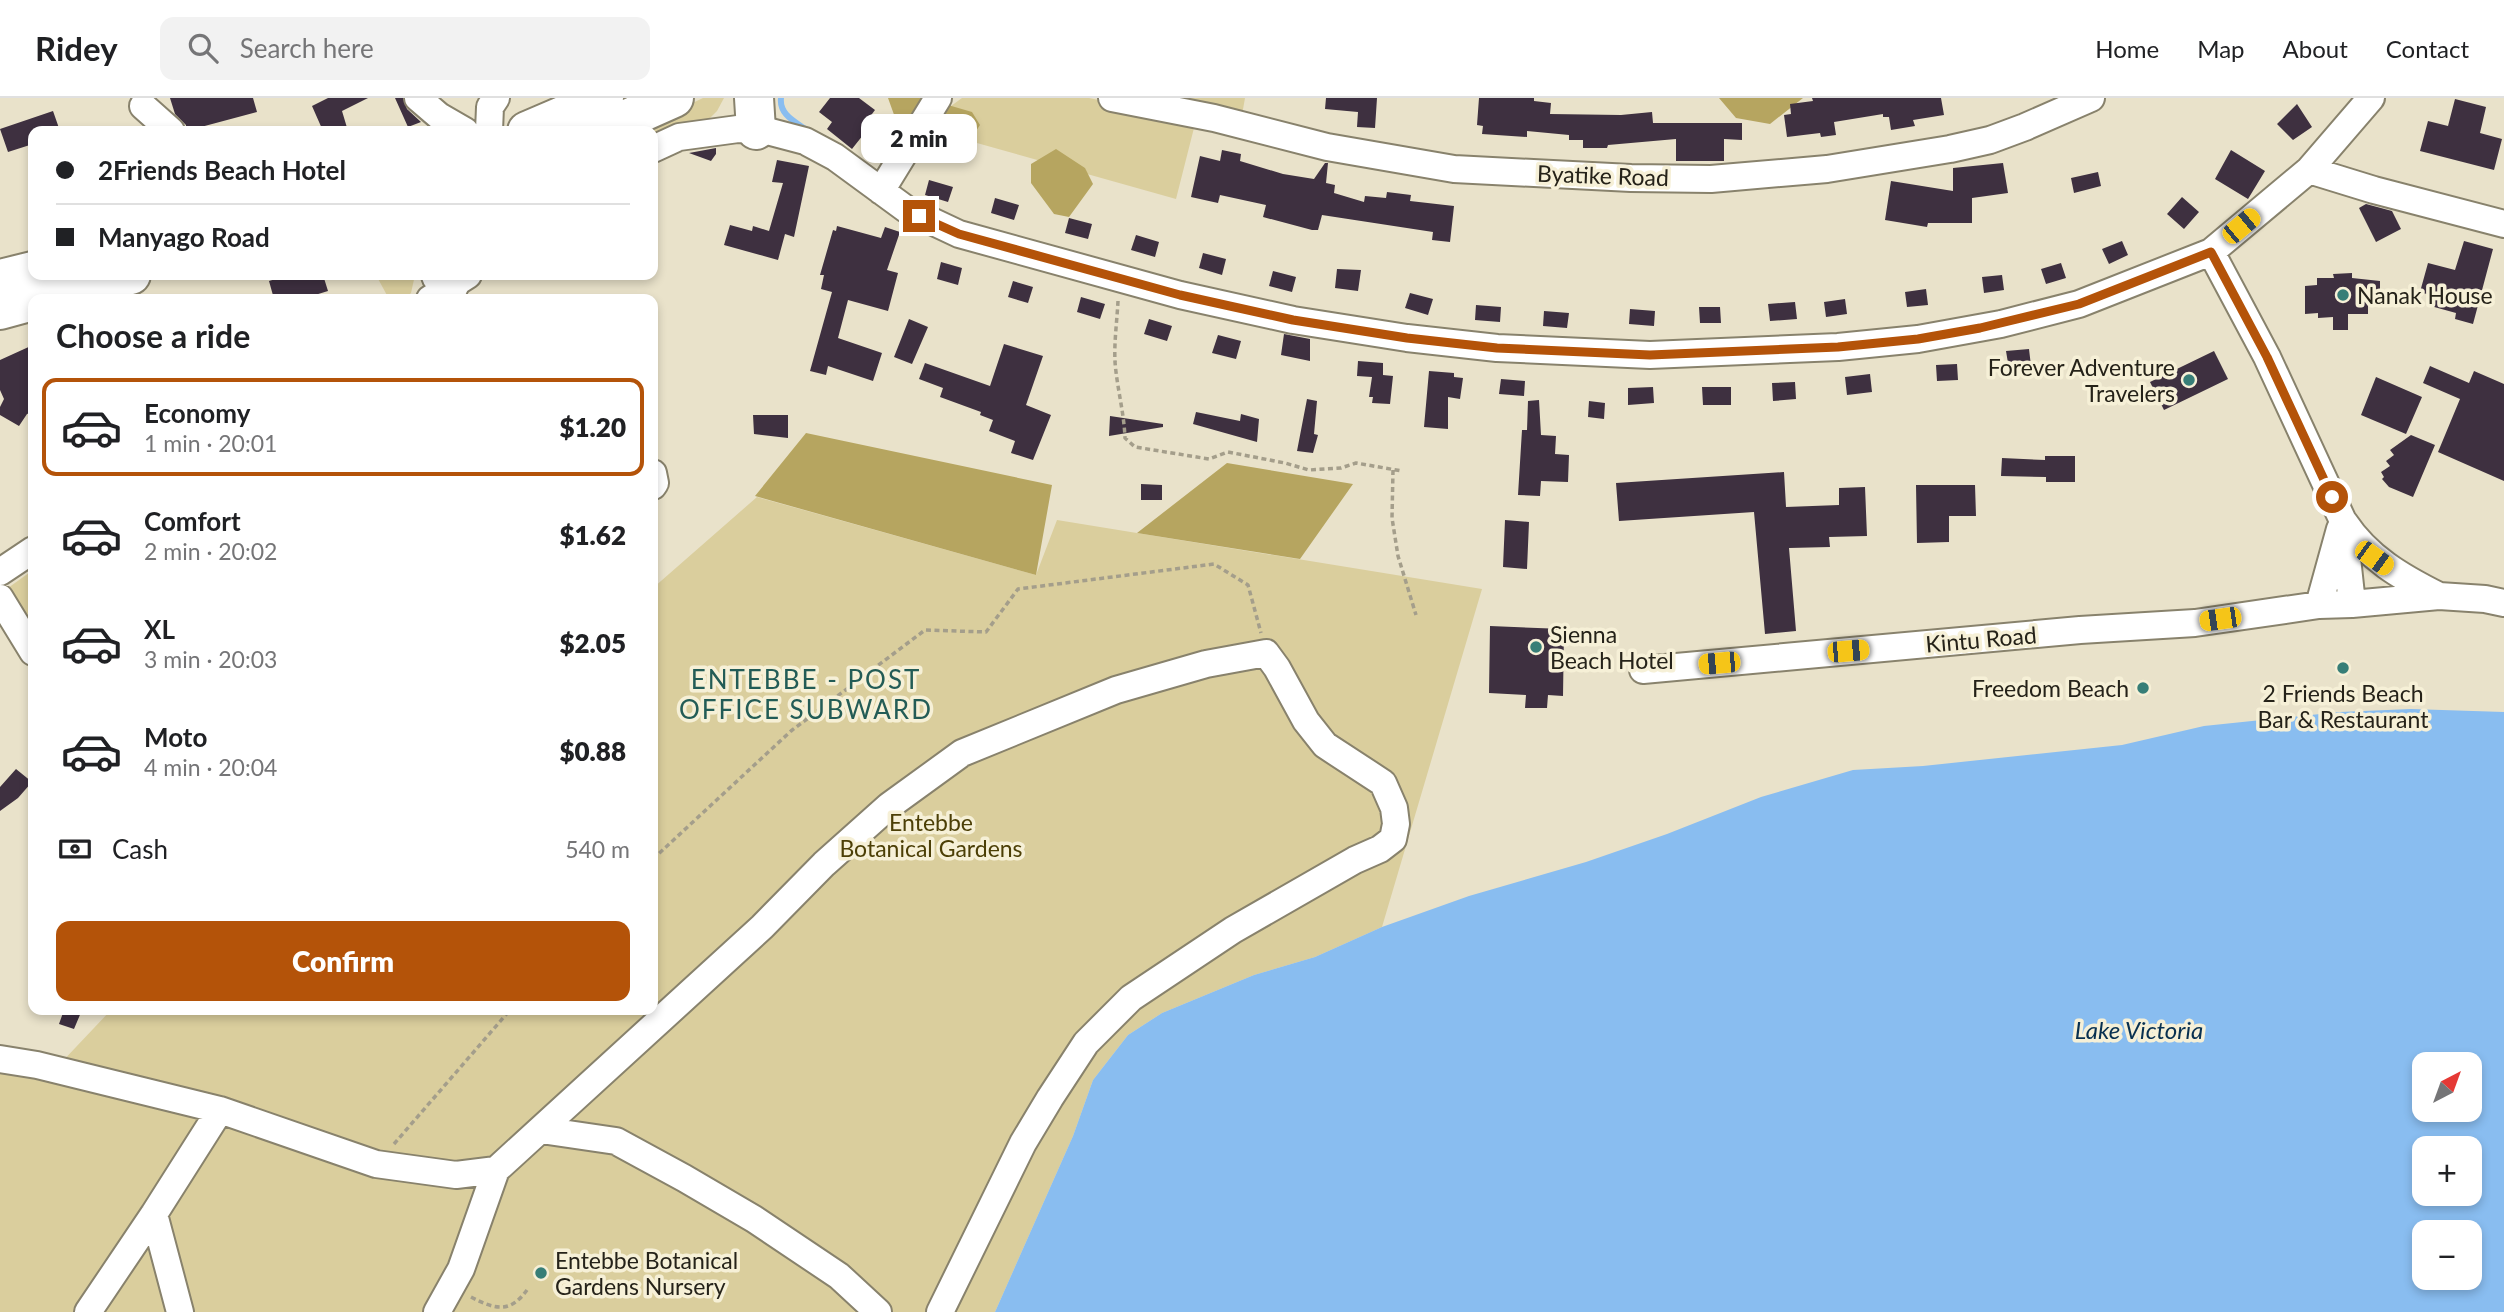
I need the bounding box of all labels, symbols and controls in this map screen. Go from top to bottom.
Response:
search box [160,17,650,80]
text: Ridey [35,28,118,68]
icon: search [184,29,222,67]
text: Search here [240,32,374,64]
text: Home [2095,34,2159,63]
text: Map [2197,34,2245,63]
text: About [2283,34,2348,63]
text: Contact [2386,34,2469,63]
callout: 2 min [861,115,977,164]
text: 2 min [890,124,948,152]
text: 2Friends Beach Hotel [98,154,346,186]
street label: Byatike Road [1537,159,1669,191]
route end [903,200,935,232]
car [2219,204,2264,248]
text: Manyago Road [98,221,270,253]
place label: Nanak House [2357,281,2493,309]
marker: Nanak House [2335,287,2351,303]
text: Choose a ride [56,316,250,355]
place label: Forever Adventure Travelers [1988,353,2175,407]
marker: Forever Adventure Travelers [2181,372,2197,388]
icon: car [60,396,123,459]
text: Economy [144,397,250,429]
text: $1.20 [559,411,626,443]
text: 1 min · 20:01 [144,429,277,457]
route start [2316,481,2348,513]
icon: car [60,504,123,567]
text: Comfort [144,505,241,537]
text: $1.62 [559,519,626,551]
text: 2 min · 20:02 [144,537,277,565]
car [2351,537,2398,579]
car [2198,606,2243,632]
icon: car [60,612,123,675]
text: XL [144,613,175,645]
place label: Sienna Beach Hotel [1550,620,1674,674]
street label: Kintu Road [1924,620,2038,658]
text: $2.05 [559,627,626,659]
marker: Sienna Beach Hotel [1528,639,1544,655]
car [1827,639,1870,663]
text: 3 min · 20:03 [144,645,277,673]
car [1698,651,1741,675]
marker: 2 Friends Beach Bar & Restaurant [2335,660,2351,676]
district label: ENTEBBE - POST OFFICE SUBWARD [679,663,933,725]
place label: Freedom Beach [1972,674,2129,702]
place label: 2 Friends Beach Bar & Restaurant [2258,679,2429,733]
marker: Freedom Beach [2135,680,2151,696]
icon: car [60,720,123,783]
text: Moto [144,721,207,753]
text: $0.88 [559,735,626,767]
text: 4 min · 20:04 [144,753,277,781]
park label: Entebbe Botanical Gardens [839,808,1023,862]
icon: cash [56,830,94,868]
text: Cash [112,833,168,865]
text: 540 m [565,835,630,863]
button: Confirm [56,921,630,1001]
water label: Lake Victoria [2075,1015,2203,1044]
north arrow [2412,1052,2482,1122]
map controls [2412,1052,2482,1290]
button: + [2412,1136,2482,1206]
button: − [2412,1220,2482,1290]
place label: Entebbe Botanical Gardens Nursery [555,1246,738,1300]
marker: Entebbe Botanical Gardens Nursery [533,1265,549,1281]

